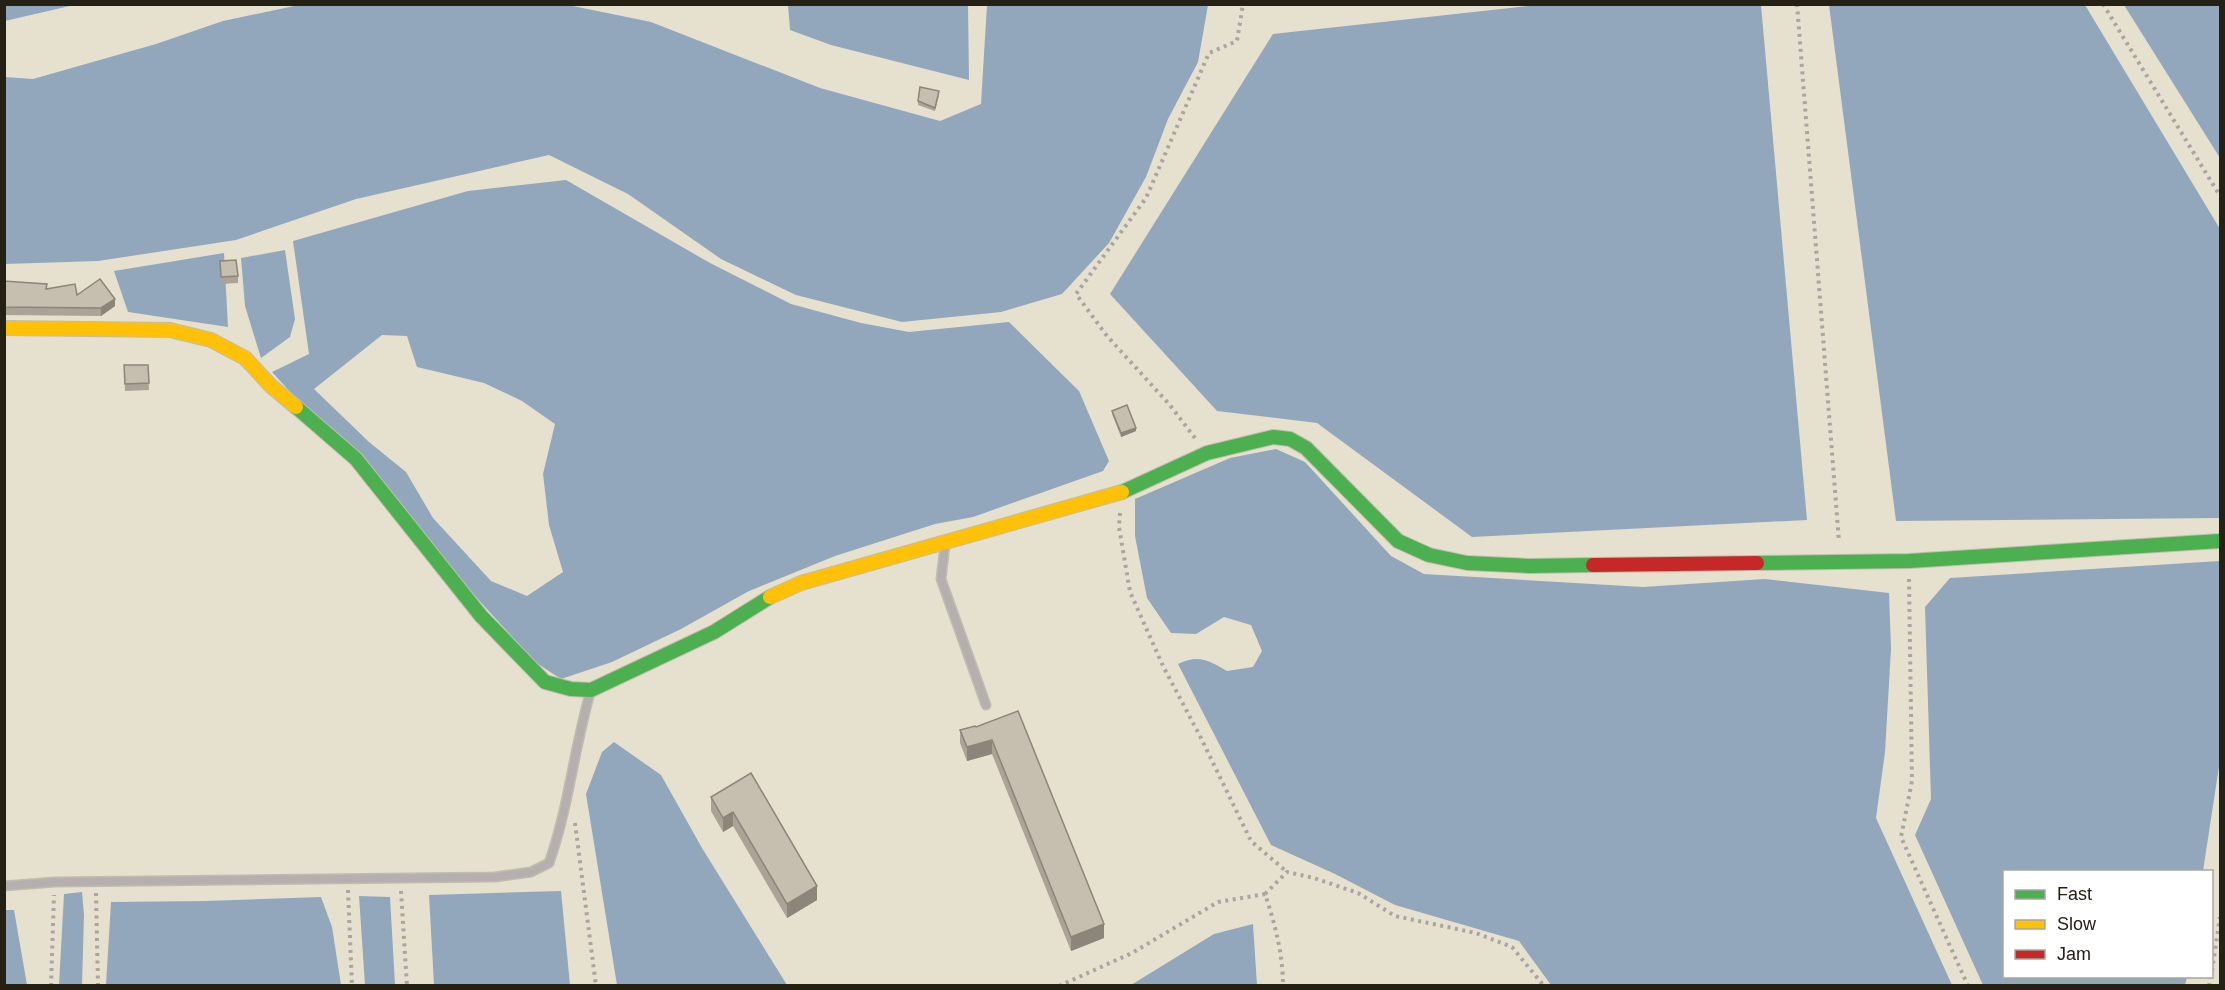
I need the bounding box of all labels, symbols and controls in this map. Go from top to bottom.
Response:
legend [2003,870,2213,978]
text: Fast [2057,884,2092,904]
text: Slow [2057,914,2097,934]
text: Jam [2057,944,2091,964]

